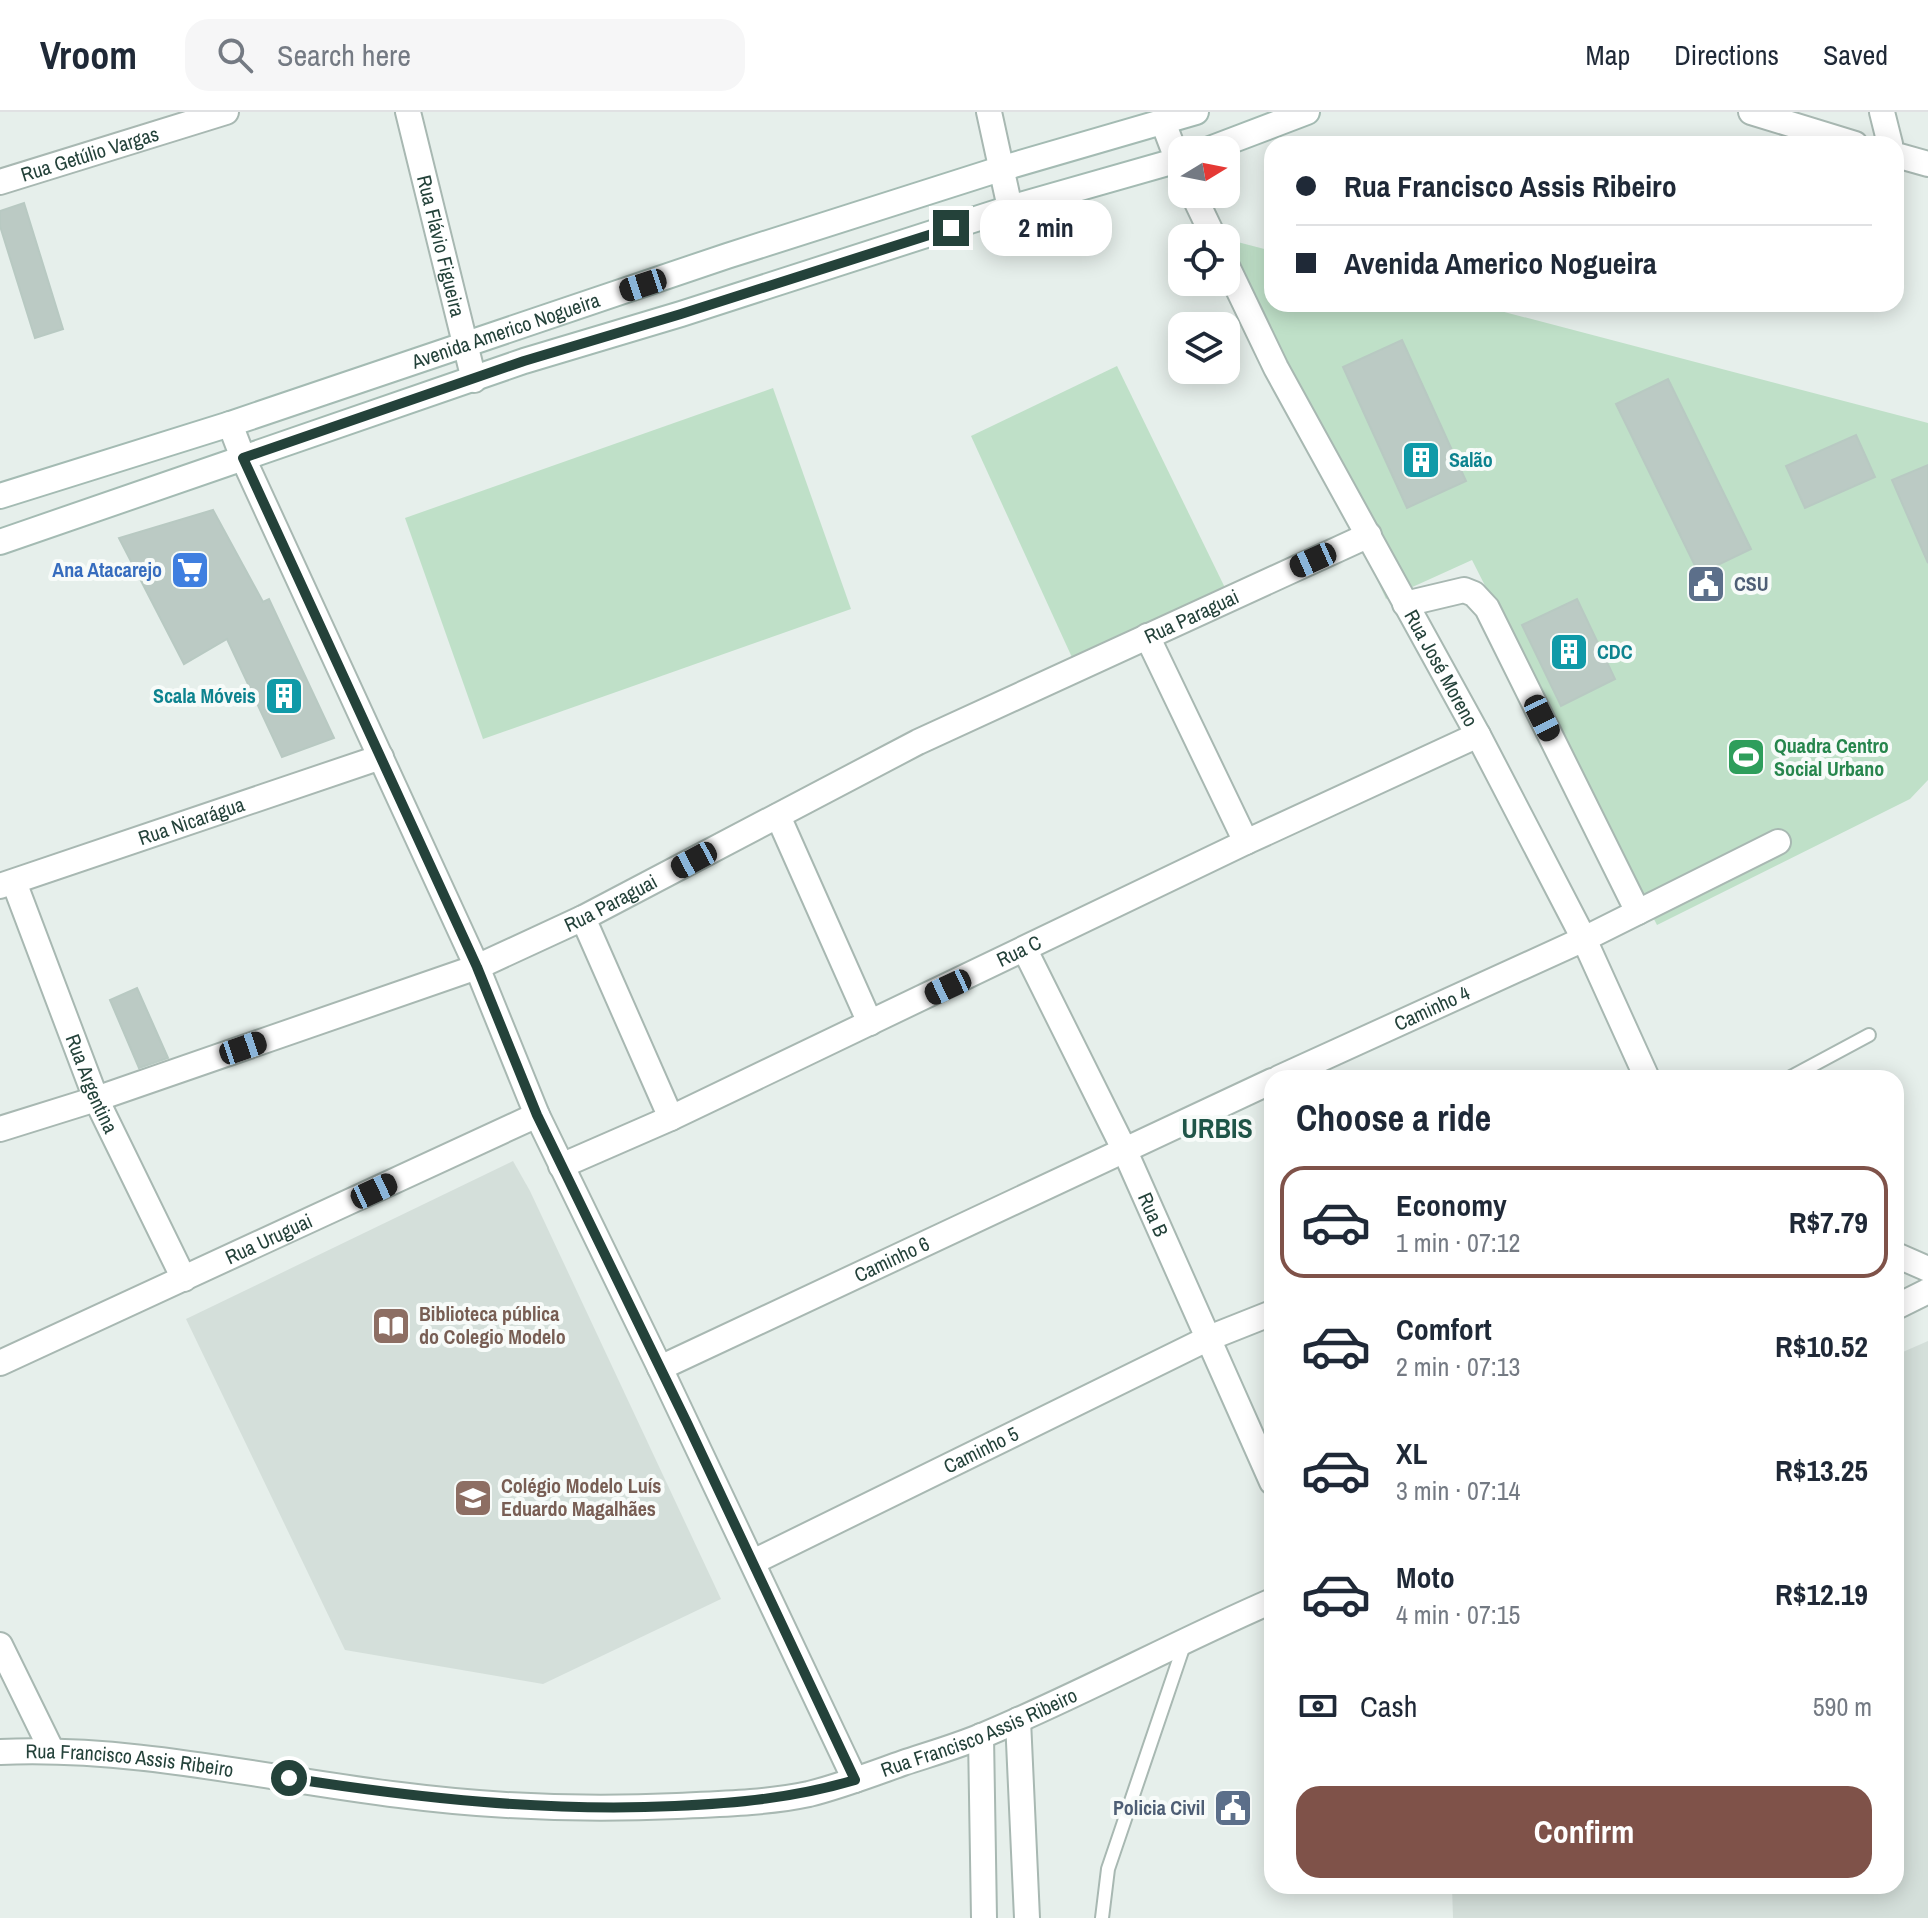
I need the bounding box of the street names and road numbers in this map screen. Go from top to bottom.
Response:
street label: Rua Getúlio Vargas [17,120,162,188]
street label: Rua Flávio Figueira [411,172,472,320]
street label: Avenida Americo Nogueira [407,286,603,375]
street label: Rua Paraguai [1140,583,1243,649]
street label: Rua José Moreno [1399,605,1485,731]
street label: Rua Nicarágua [135,790,248,851]
street label: Rua Paraguai [560,867,662,938]
street label: Rua C [992,928,1046,973]
street label: Caminho 4 [1390,979,1474,1037]
street label: Rua Argentina [60,1030,125,1137]
street label: Rua B [1132,1188,1175,1241]
street label: Rua Uruguai [221,1207,316,1270]
street label: Caminho 6 [849,1230,934,1288]
street label: Caminho 5 [939,1420,1023,1479]
street label: Rua Francisco Assis Ribeiro [877,1681,1081,1783]
street label: Rua Francisco Assis Ribeiro [26,1737,235,1783]

